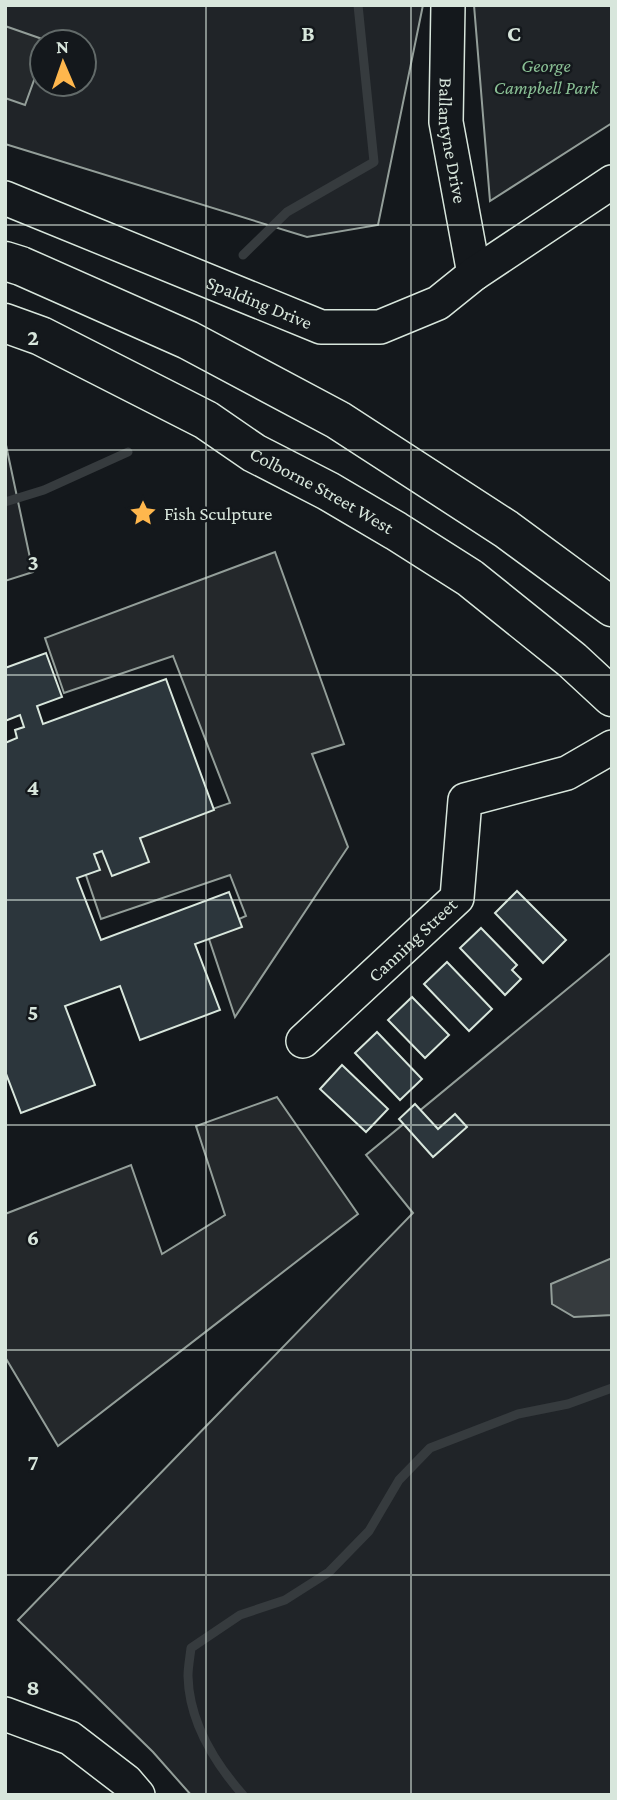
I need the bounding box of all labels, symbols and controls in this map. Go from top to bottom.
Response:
text: B [301,20,315,46]
text: C [507,20,521,46]
north arrow [28,28,98,98]
text: N [56,36,69,57]
park label: George Campbell Park [494,55,599,98]
street label: Ballantyne Drive [435,77,471,205]
street label: Spalding Drive [204,272,315,333]
text: 2 [27,324,39,350]
street label: Colborne Street West [246,443,398,539]
place icon: Fish Sculpture [128,498,158,528]
place label: Fish Sculpture [164,503,272,524]
text: 3 [27,549,39,575]
text: 4 [27,774,39,800]
street label: Canning Street [364,893,462,986]
text: 5 [27,999,39,1025]
text: 6 [27,1224,39,1250]
text: 7 [27,1449,39,1475]
text: 8 [26,1674,40,1700]

